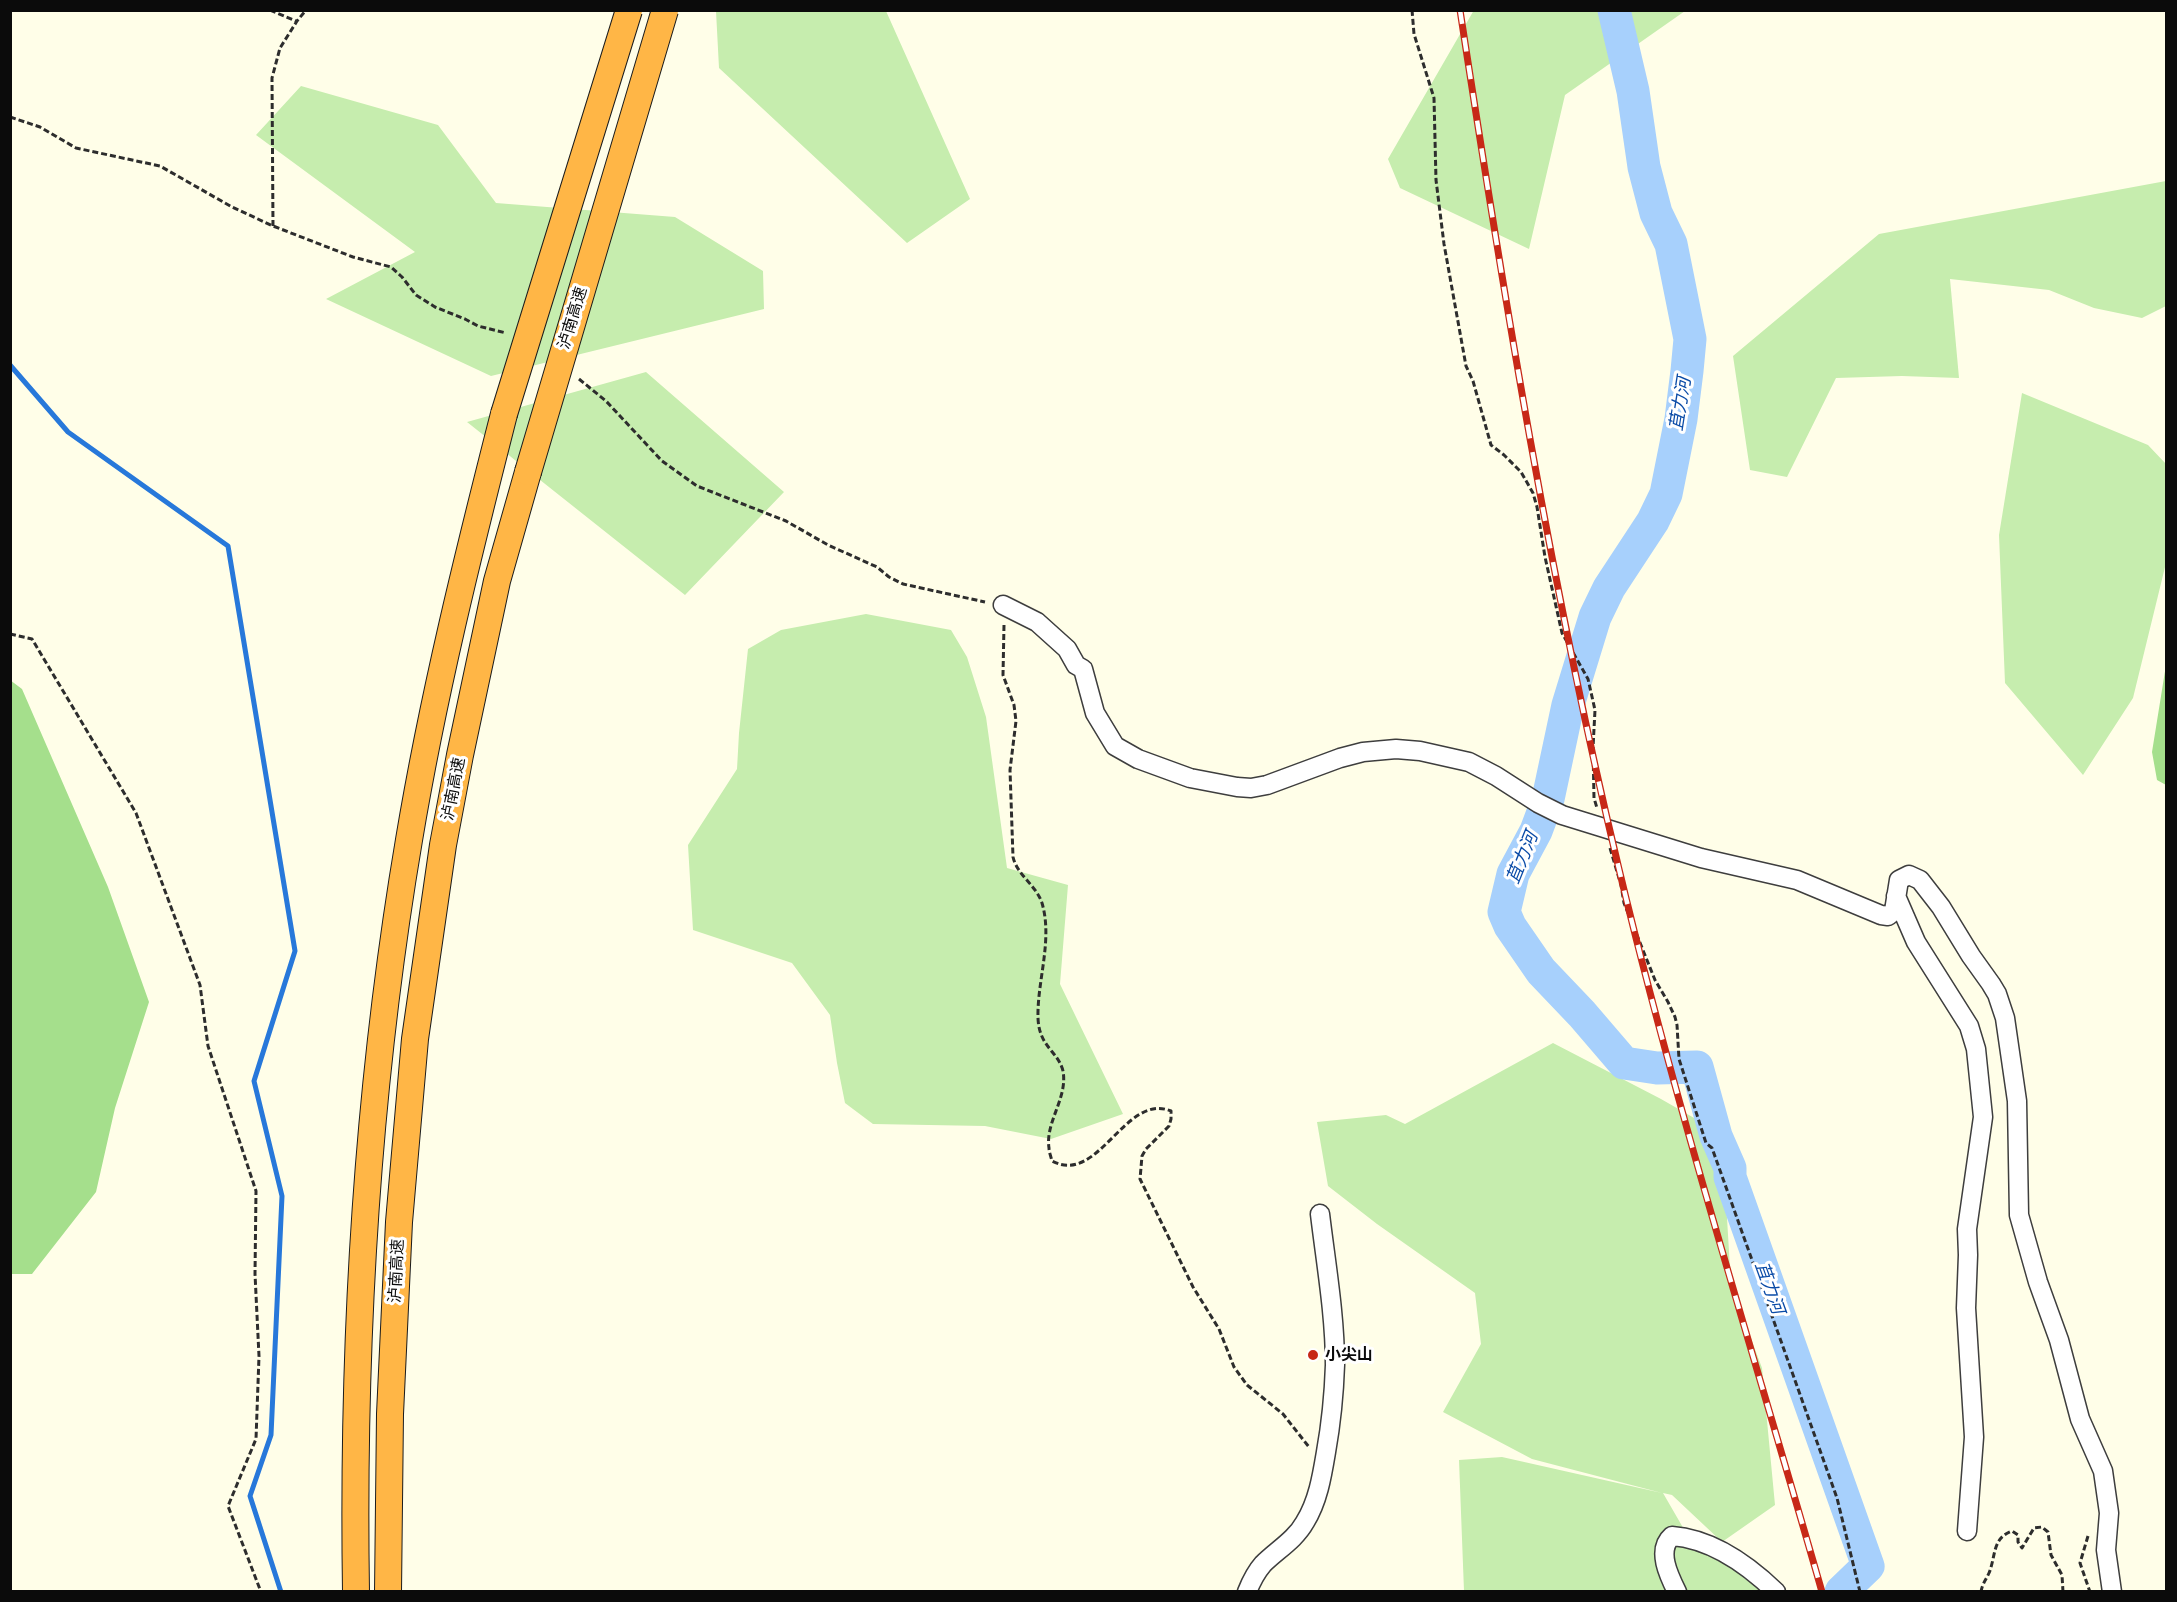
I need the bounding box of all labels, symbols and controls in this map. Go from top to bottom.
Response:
street label: 泸南高速 [554,285,592,351]
water label: 苴力河 [1666,376,1696,432]
street label: 泸南高速 [438,756,470,822]
water label: 苴力河 [1503,829,1543,887]
street label: 泸南高速 [386,1239,408,1303]
water label: 苴力河 [1750,1259,1788,1317]
place label: 小尖山 [1325,1345,1373,1365]
marker: 小尖山 [1306,1348,1320,1362]

